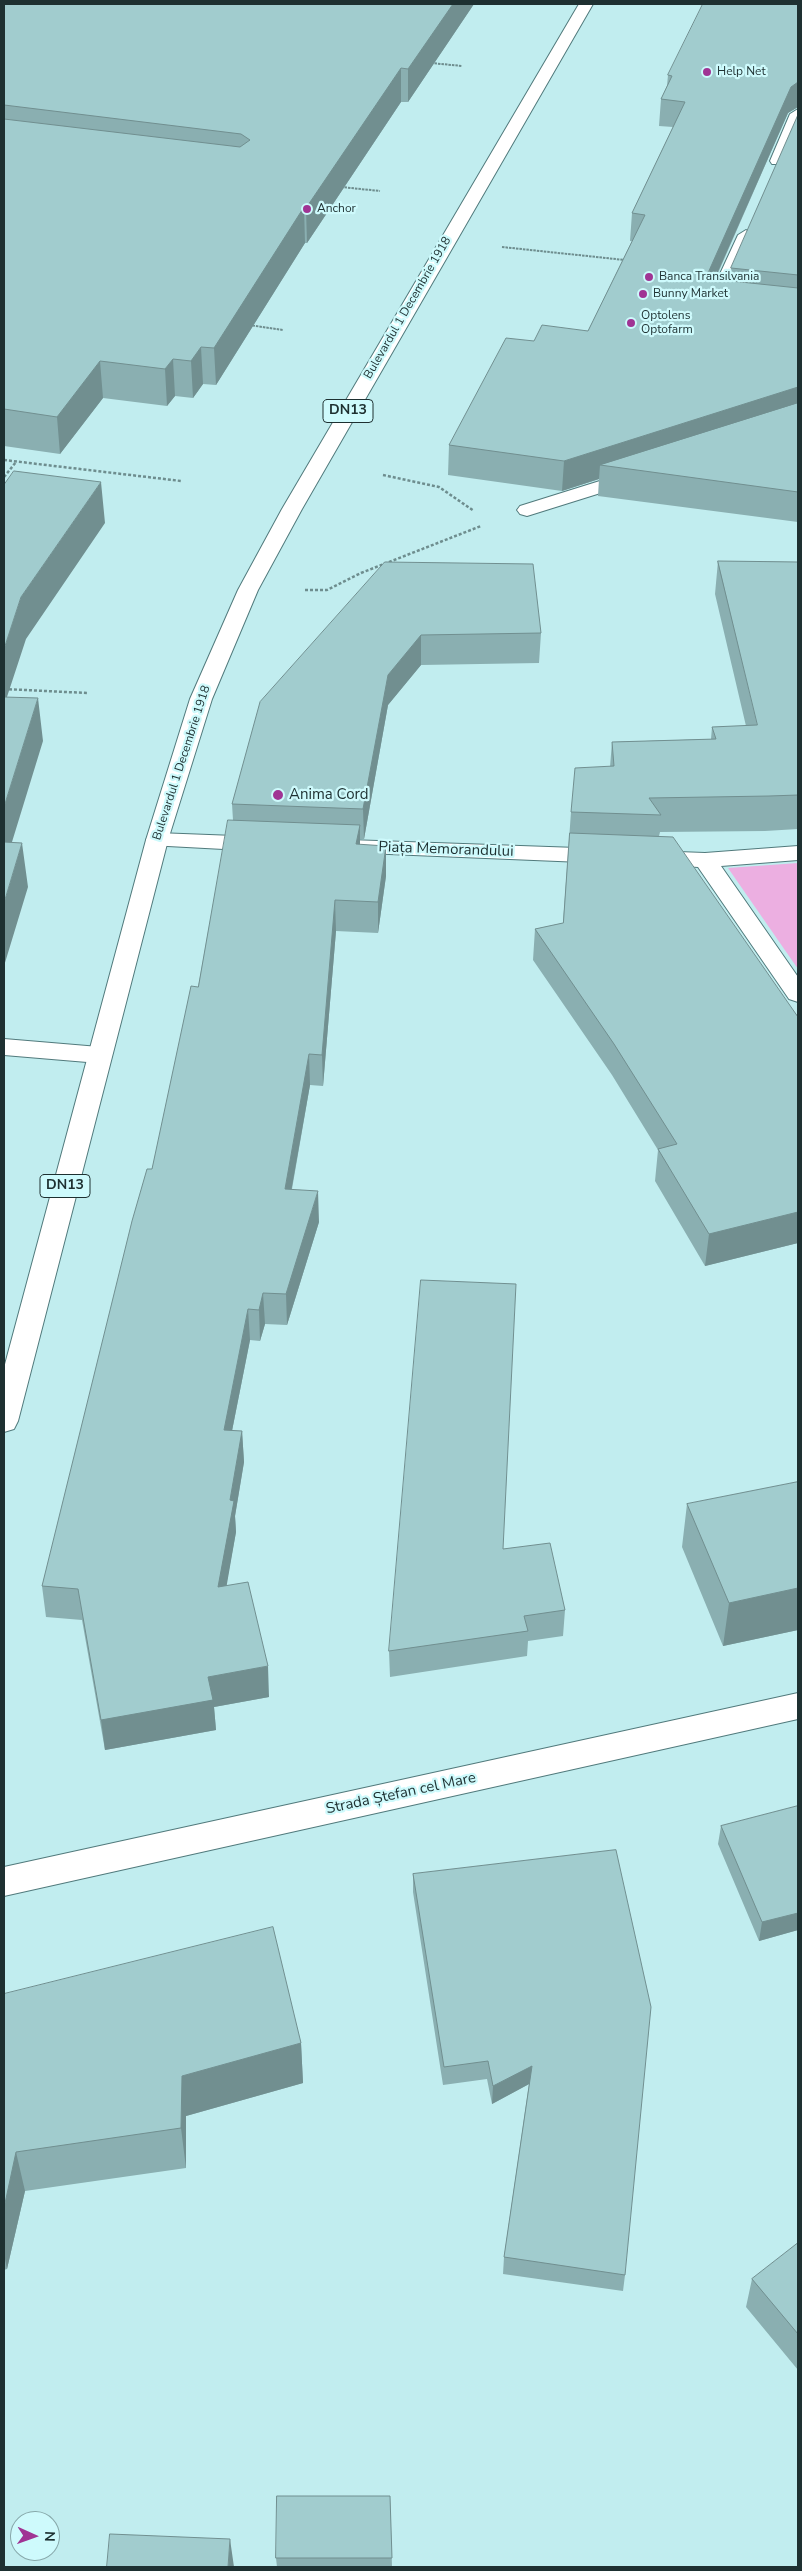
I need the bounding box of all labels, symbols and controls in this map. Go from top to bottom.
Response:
place label: Help Net [717,65,766,79]
marker: Help Net [701,66,713,78]
place label: Anchor [317,202,356,216]
marker: Anchor [301,203,313,215]
street label: Bulevardul 1 Decembrie 1918 [361,234,455,382]
place label: Banca Transilvania [659,270,759,284]
marker: Banca Transilvania [643,271,655,283]
place label: Bunny Market [653,287,728,301]
marker: Bunny Market [637,288,649,300]
place label: Optolens Optofarm [641,309,693,337]
marker: Optolens Optofarm [625,317,637,329]
road number: DN13 [323,400,373,422]
street label: Bulevardul 1 Decembrie 1918 [150,684,214,842]
place label: Anima Cord [289,786,369,804]
marker: Anima Cord [271,788,285,802]
street label: Piața Memorandului [378,839,514,861]
road number: DN13 [40,1174,90,1198]
street label: Strada Ștefan cel Mare [324,1769,478,1819]
north arrow [10,2511,60,2561]
text: N [40,2531,59,2542]

